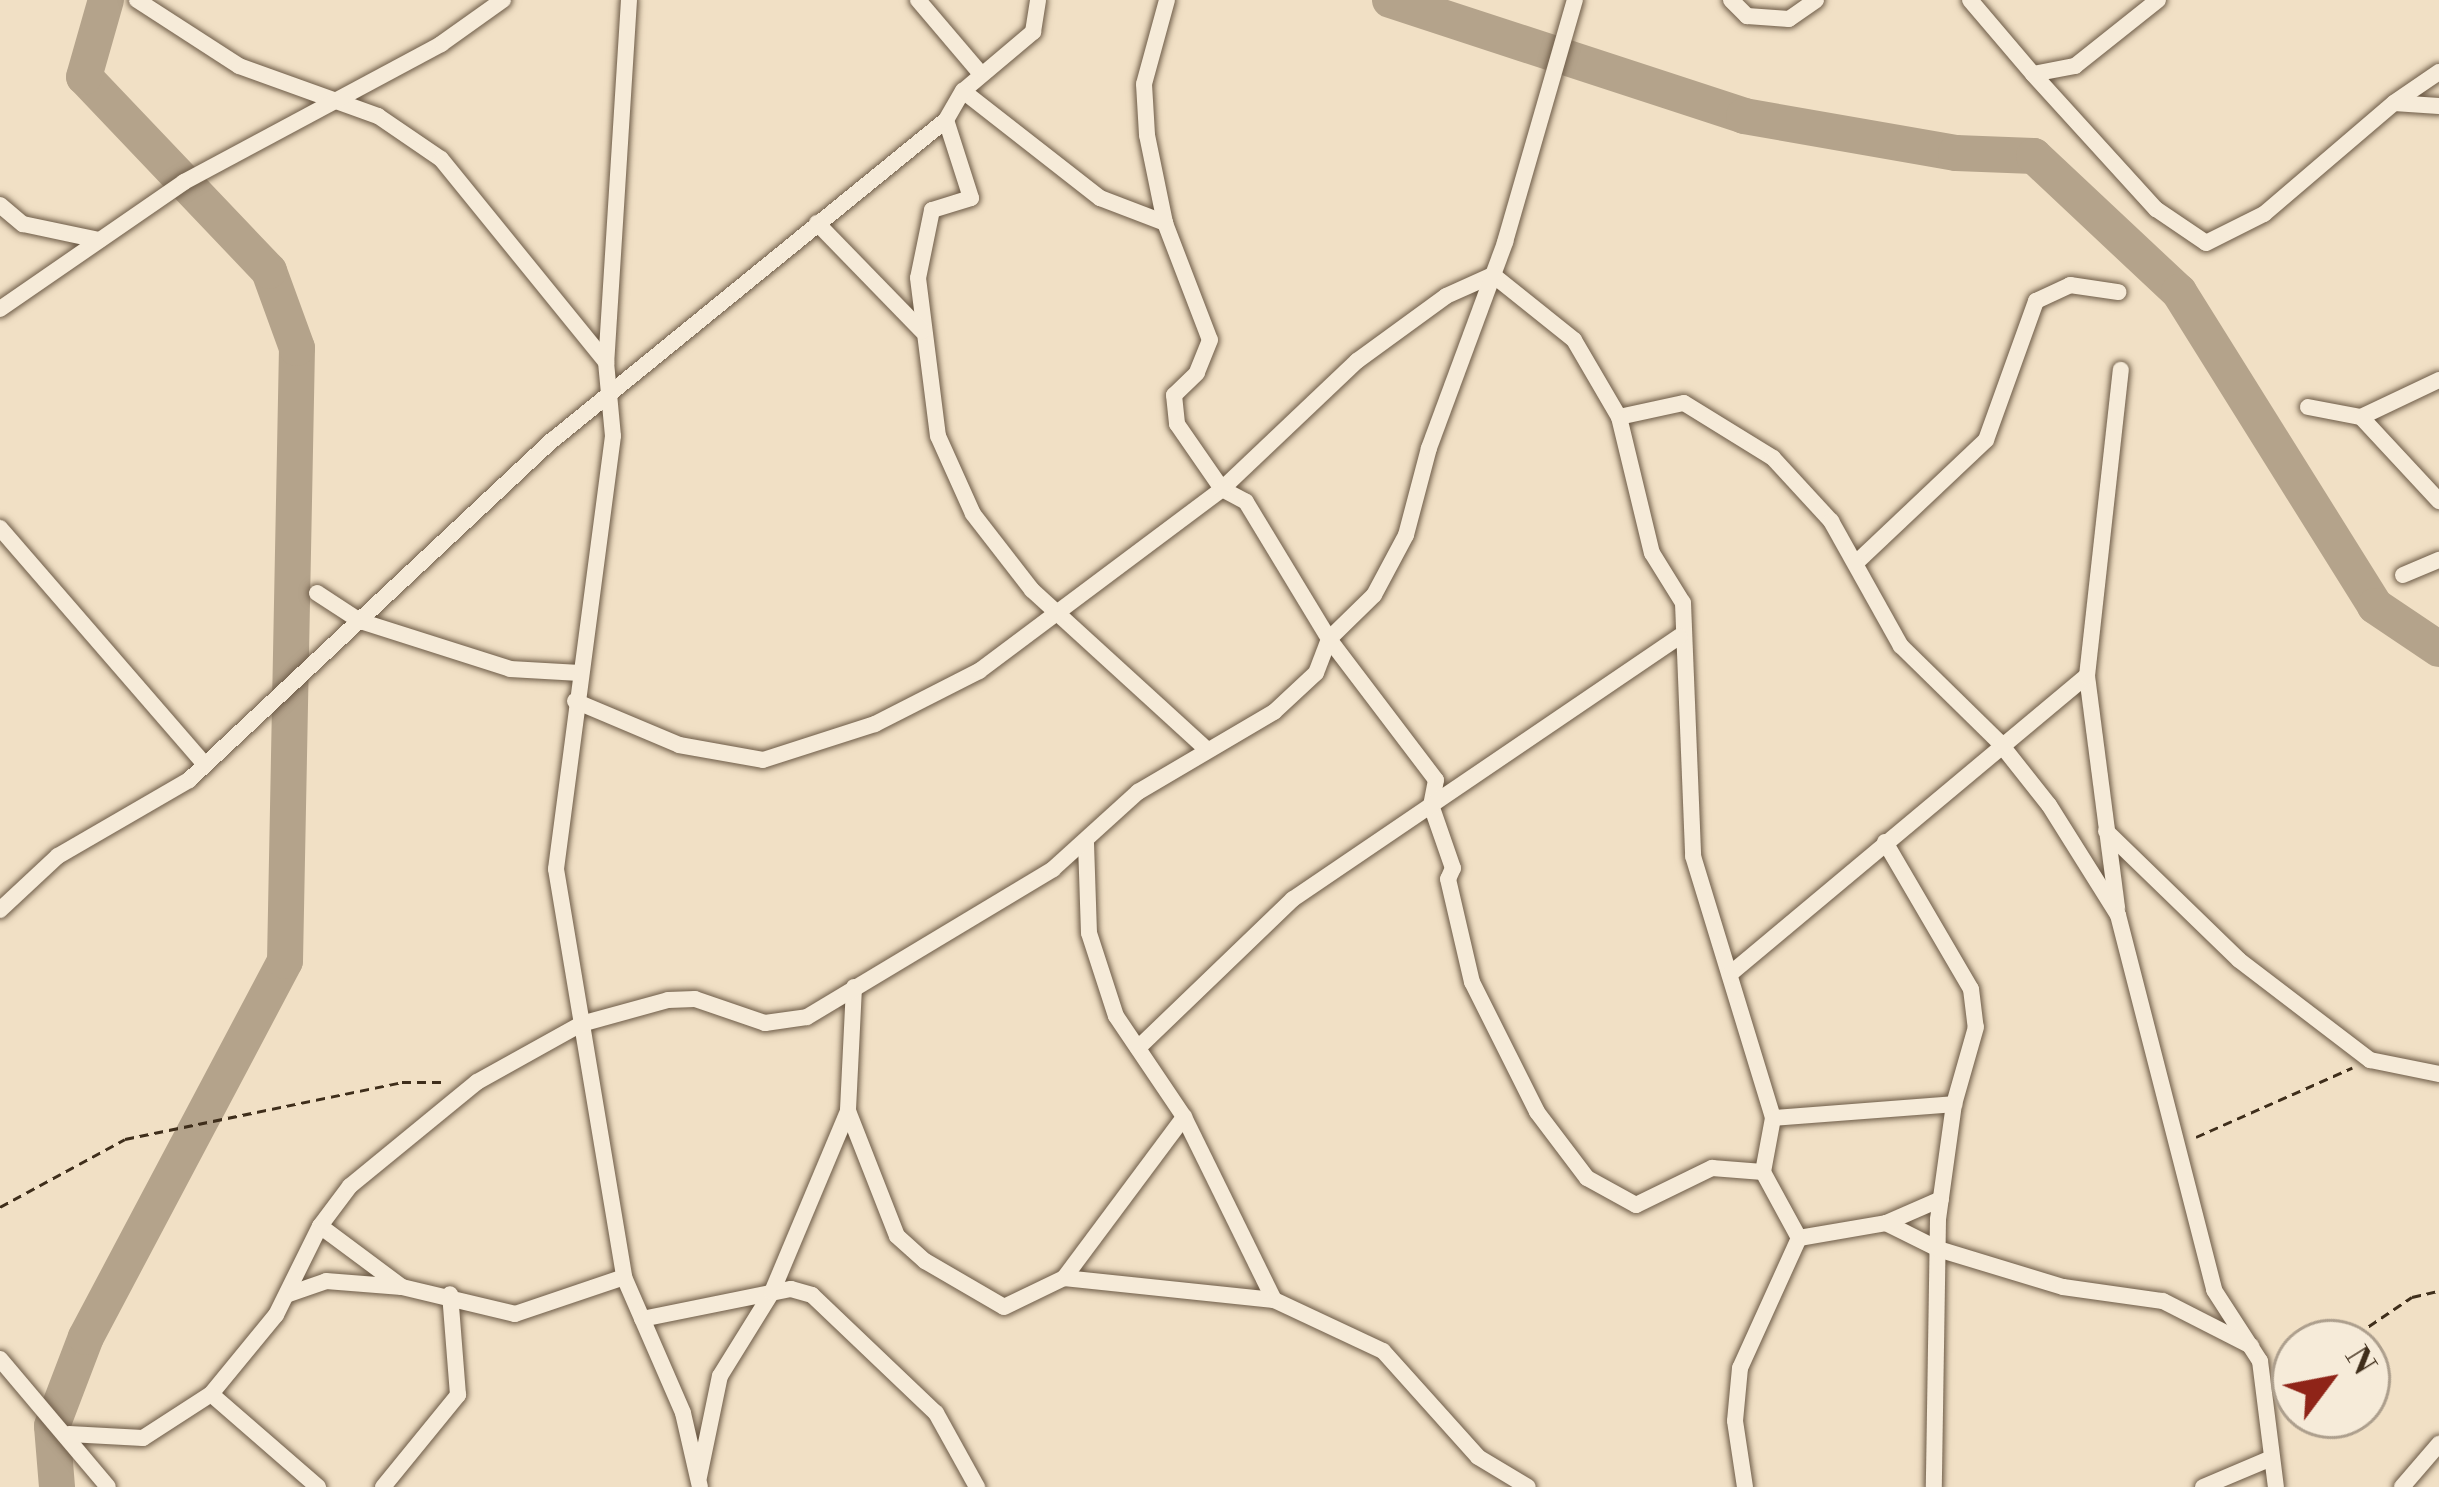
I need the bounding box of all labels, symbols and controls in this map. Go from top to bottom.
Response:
north arrow [2271,1319,2391,1439]
text: N [2335,1339,2384,1383]

